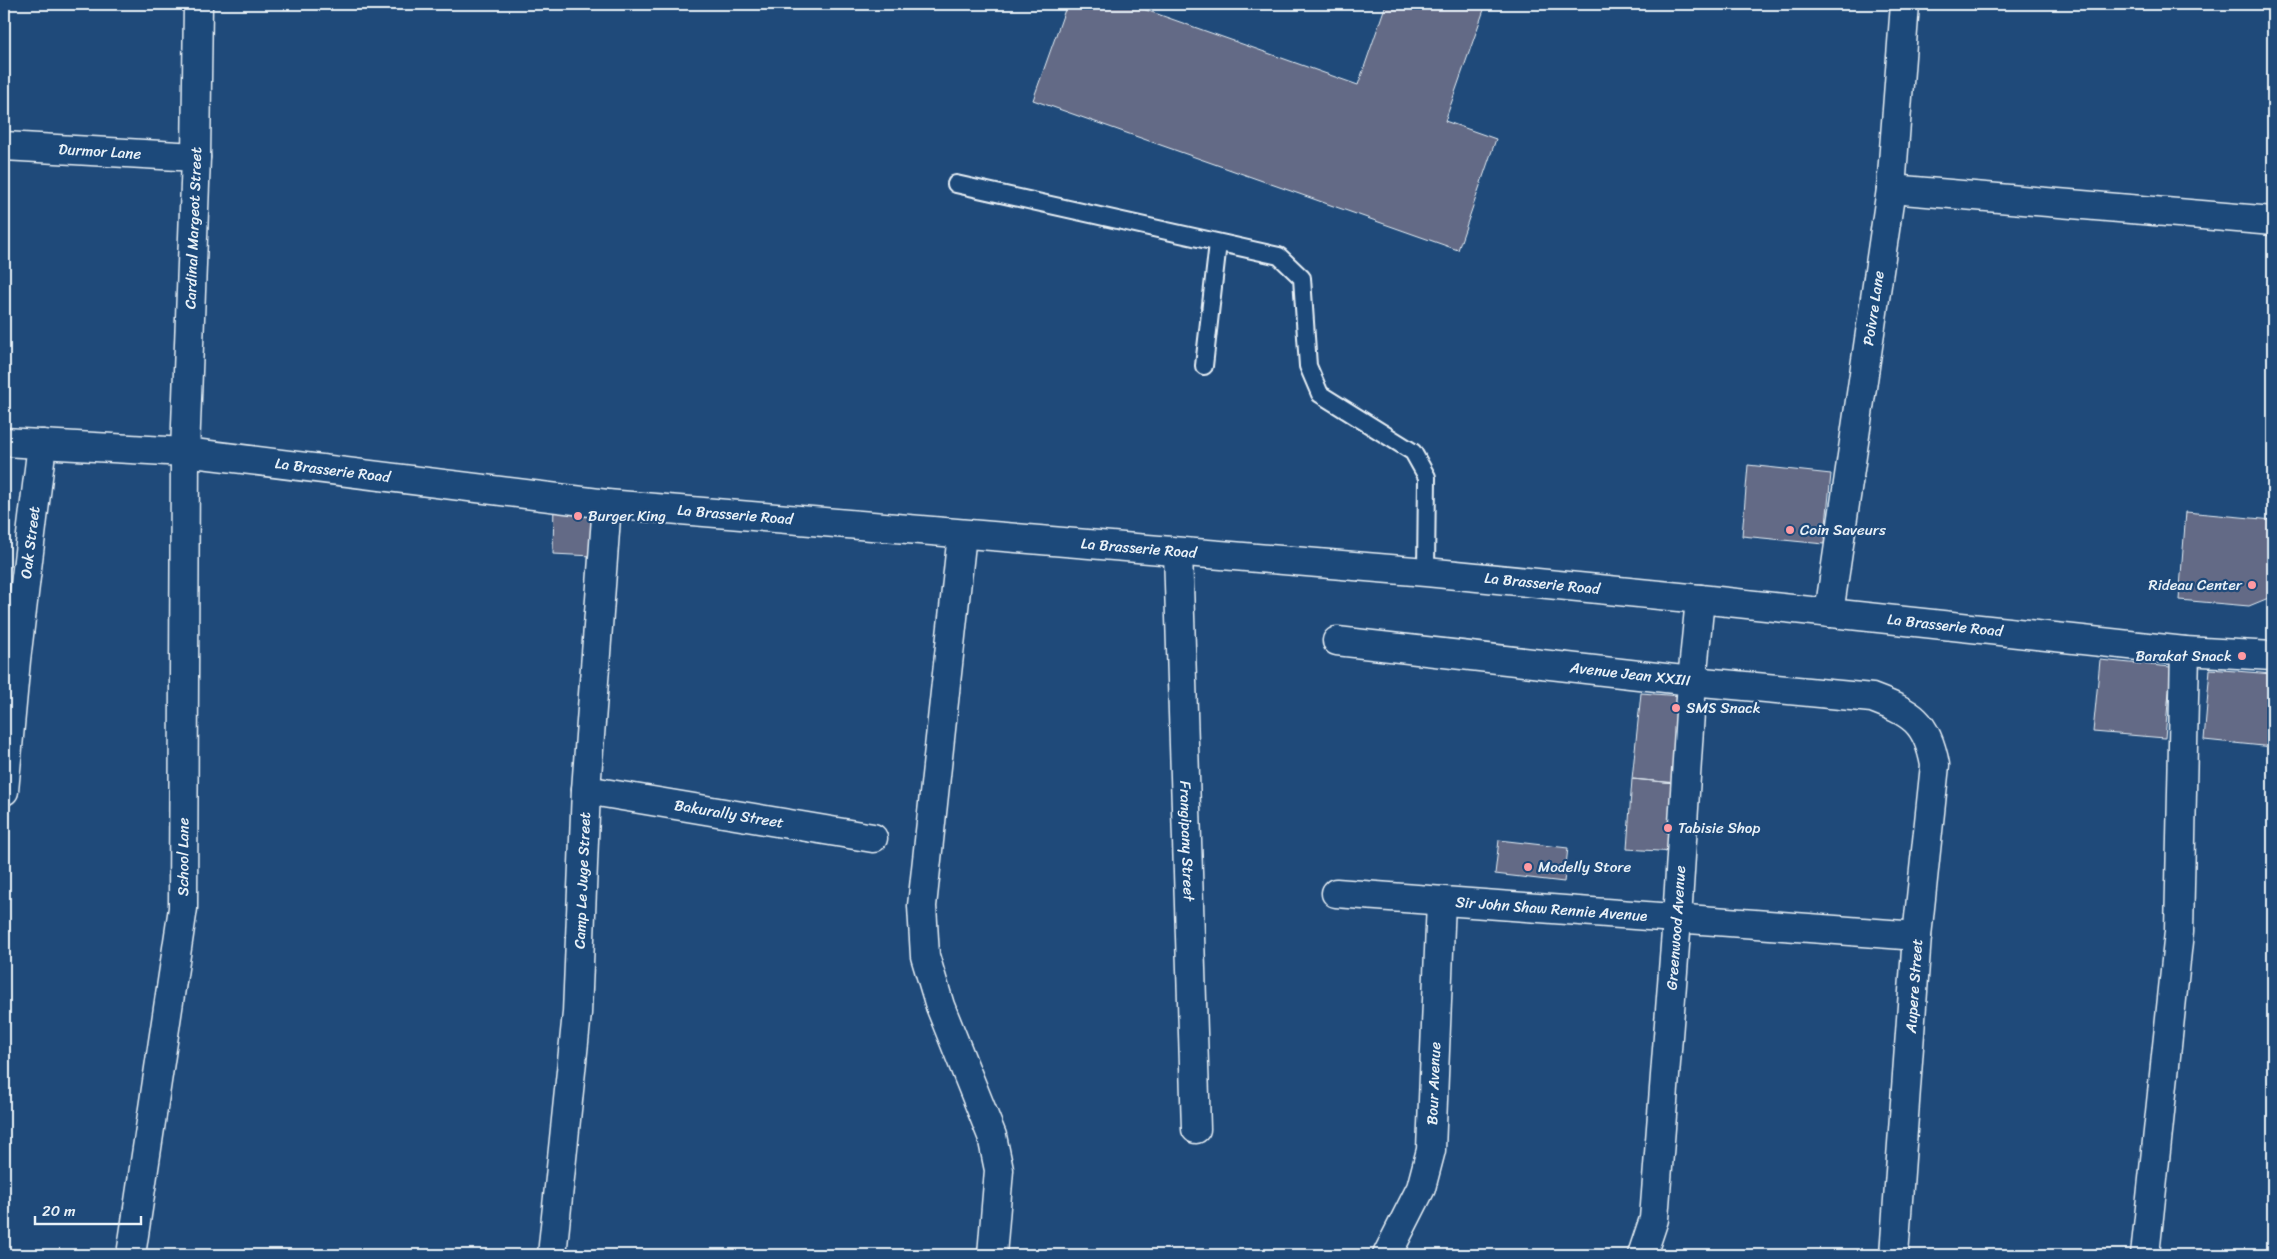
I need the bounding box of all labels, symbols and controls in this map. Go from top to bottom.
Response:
street label: Durmor Lane [58,136,142,167]
street label: Cardinal Margeot Street [177,146,209,310]
street label: Poivre Lane [1855,269,1892,347]
street label: La Brasserie Road [274,450,393,490]
street label: La Brasserie Road [676,497,795,532]
place label: Burger King [588,503,666,529]
street label: Oak Street [13,504,47,580]
marker: Burger King [572,510,584,522]
place label: Coin Saveurs [1800,517,1886,543]
marker: Coin Saveurs [1784,524,1796,536]
street label: La Brasserie Road [1080,530,1199,566]
street label: La Brasserie Road [1483,565,1602,602]
place label: Rideau Center [2149,572,2243,598]
marker: Rideau Center [2246,579,2258,591]
street label: La Brasserie Road [1886,606,2005,644]
place label: Barakat Snack [2135,643,2232,669]
marker: Barakat Snack [2236,650,2248,662]
street label: Avenue Jean XXIII [1568,654,1692,694]
place label: SMS Snack [1686,695,1761,721]
marker: SMS Snack [1670,702,1682,714]
street label: Frangipany Street [1172,780,1202,902]
street label: Bakurally Street [672,792,786,836]
street label: Camp Le Juge Street [567,811,598,949]
place label: Tabisie Shop [1678,815,1760,841]
street label: School Lane [170,817,196,896]
marker: Tabisie Shop [1662,822,1674,834]
place label: Modelly Store [1538,854,1631,880]
marker: Modelly Store [1522,861,1534,873]
street label: Greenwood Avenue [1659,864,1693,991]
street label: Sir John Shaw Rennie Avenue [1455,889,1648,929]
street label: Aupere Street [1898,938,1930,1035]
street label: Bour Avenue [1419,1041,1448,1126]
scale bar [35,1194,141,1226]
text: 20 m [42,1198,76,1224]

